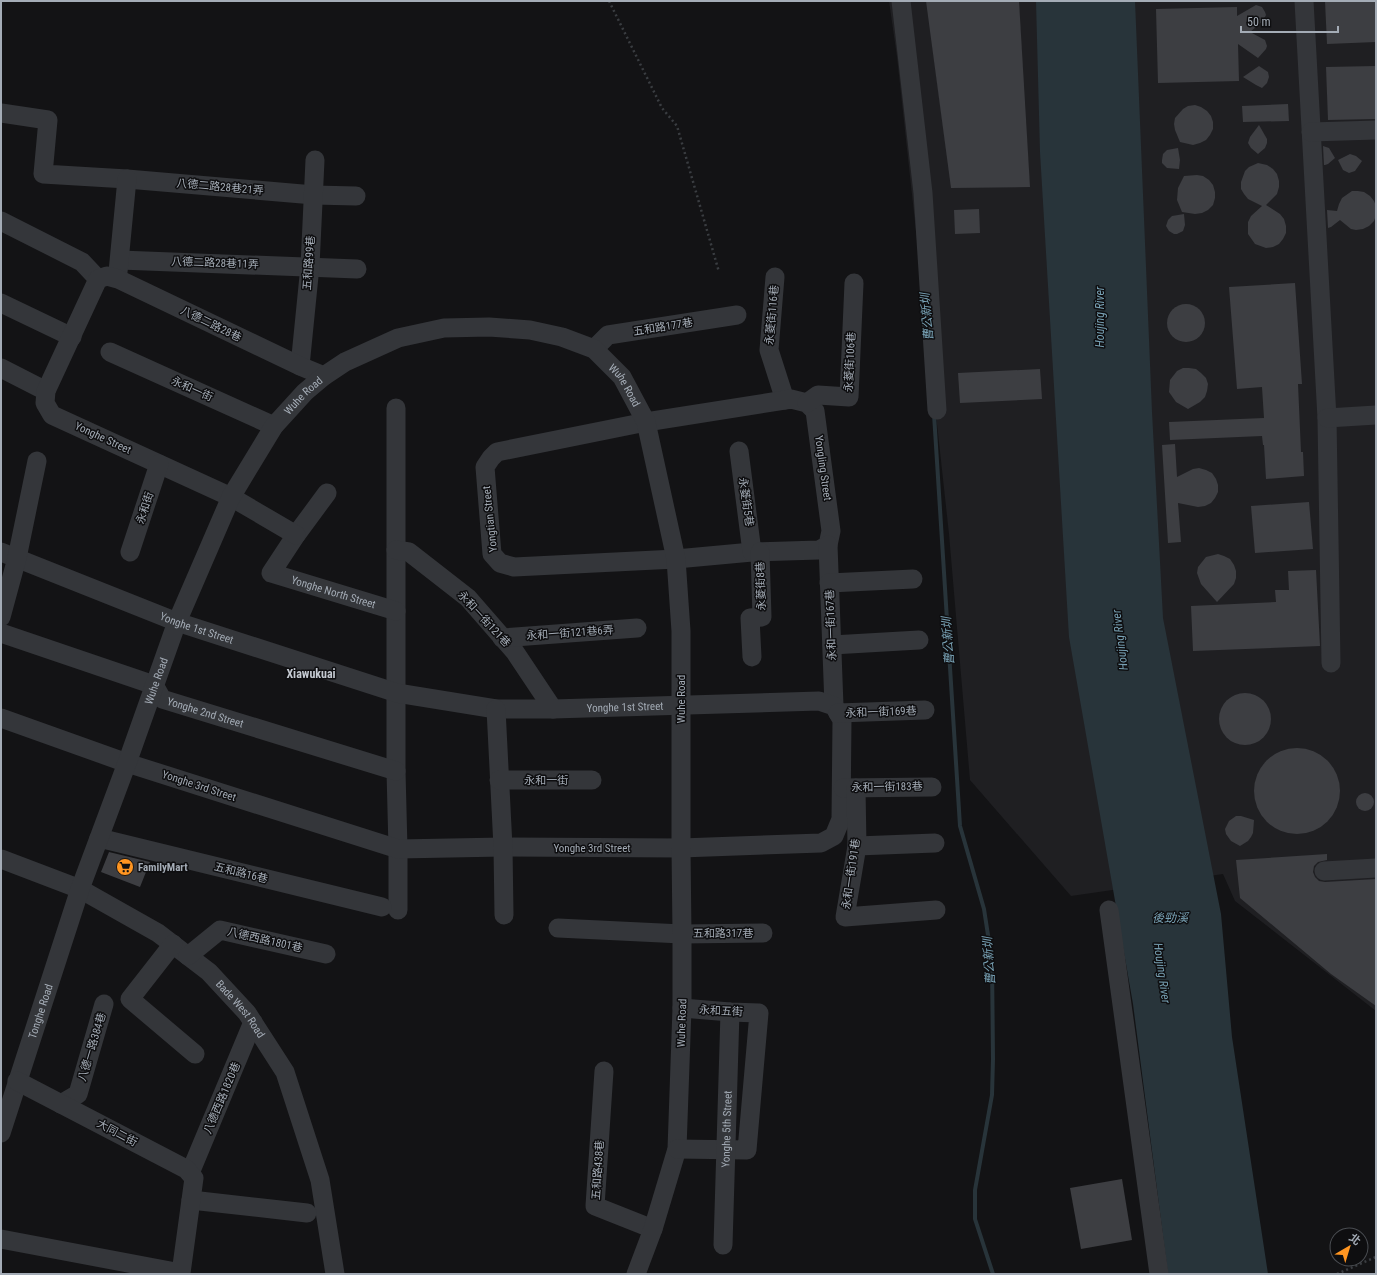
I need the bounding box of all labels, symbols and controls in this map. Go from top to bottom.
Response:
scale bar [1241,8,1338,34]
text: 50 m [1247,15,1271,29]
street label: 八德二路28巷21弄 [176,177,264,197]
street label: 五和路99巷 [301,235,317,291]
street label: 八德二路28巷11弄 [171,255,259,271]
street label: 永菱街116巷 [763,284,781,346]
water label: Houjing River [1093,286,1107,347]
water label: 曹公新圳 [918,290,936,342]
street label: 八德二路28巷 [179,304,243,344]
street label: 五和路177巷 [632,316,694,338]
street label: 永菱街106巷 [842,332,858,392]
street label: Wuhe Road [606,361,643,409]
street label: 永和一街 [169,374,215,404]
street label: Wuhe Road [281,374,325,417]
street label: Yonghe Street [73,419,133,457]
street label: Yongling Street [812,435,834,501]
street label: 永菱街5巷 [736,477,756,527]
street label: Yongtian Street [480,485,500,553]
street label: 永和街 [134,490,156,526]
street label: 永菱街8巷 [754,561,768,611]
street label: Yonghe North Street [290,573,377,611]
street label: 永和一街121巷 [455,588,513,650]
street label: 永和一街167巷 [823,589,839,661]
street label: Yonghe 1st Street [158,609,235,646]
water label: Houjing River [1109,609,1131,671]
water label: 曹公新圳 [939,615,957,665]
street label: 永和一街121巷6弄 [526,623,614,643]
street label: Wuhe Road [142,656,170,706]
district label: Xiawukuai [286,667,336,681]
street label: Wuhe Road [675,675,688,723]
street label: Yonghe 2nd Street [165,694,245,730]
street label: Yonghe 1st Street [587,699,664,714]
street label: 永和一街169巷 [845,704,917,720]
street label: Yonghe 3rd Street [160,768,238,804]
street label: 永和一街 [524,774,568,787]
street label: 永和一街183巷 [851,780,923,794]
street label: 永和一街191巷 [840,838,862,910]
street label: Yonghe 3rd Street [553,842,631,855]
supermarket icon: FamilyMart [115,857,135,877]
street label: 五和路16巷 [213,860,269,886]
place label: FamilyMart [138,861,188,874]
water label: 後勁溪 [1152,911,1190,925]
street label: 八德西路1801巷 [226,925,304,955]
street label: 五和路317巷 [693,927,753,940]
water label: 曹公新圳 [980,935,998,985]
water label: Houjing River [1151,942,1173,1005]
street label: Bade West Road [213,977,268,1040]
street label: Tonghe Road [26,982,55,1040]
street label: Wuhe Road [675,998,689,1048]
street label: 永和五街 [699,1003,743,1019]
street label: 八德一路384巷 [75,1011,109,1083]
street label: 八德西路1820巷 [201,1060,243,1136]
street label: Yonghe 5th Street [719,1090,734,1168]
street label: 大同二街 [95,1117,139,1149]
street label: 五和路438巷 [589,1139,607,1201]
north arrow [1329,1227,1369,1267]
text: 北 [1347,1231,1363,1248]

